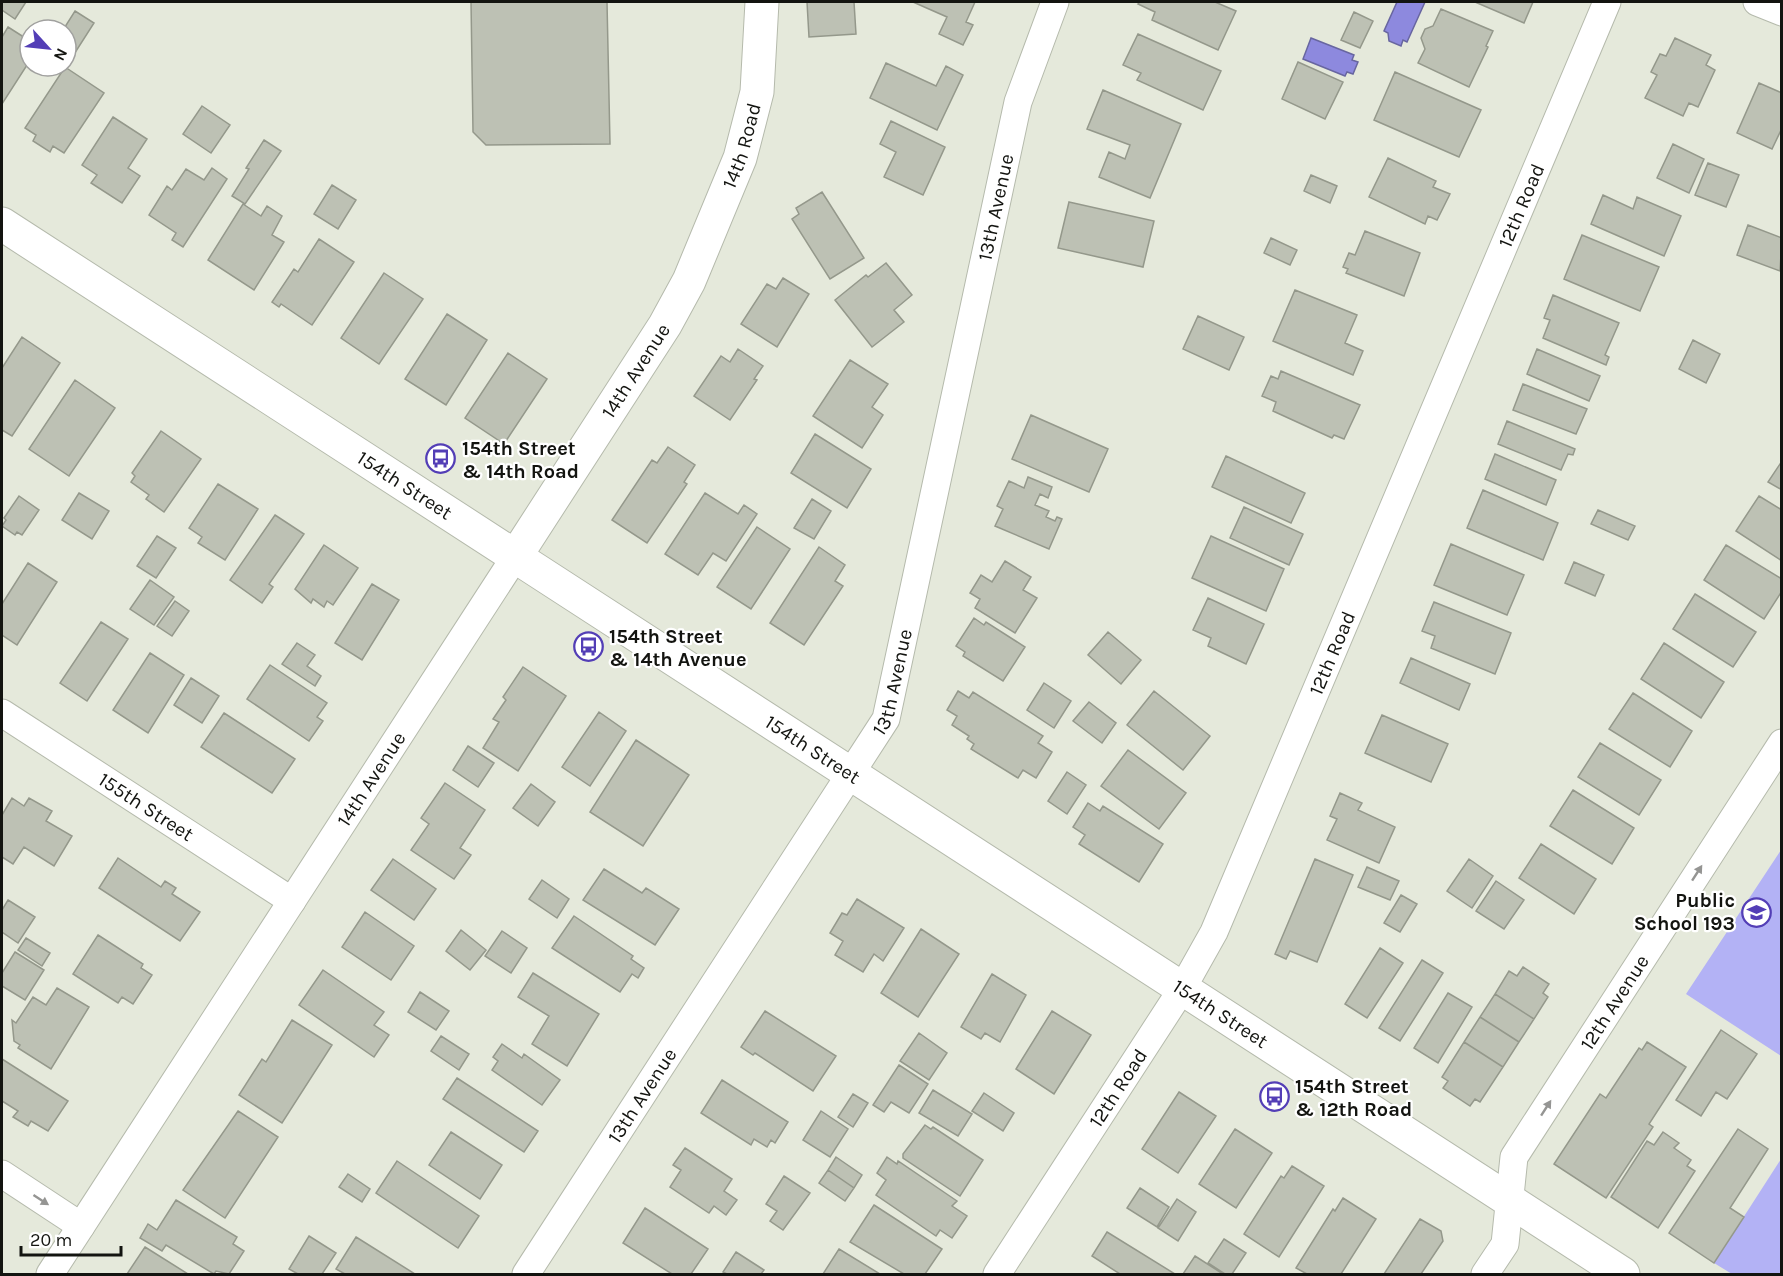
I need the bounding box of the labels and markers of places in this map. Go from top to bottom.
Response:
place label: 154th Street & 14th Road [462,437,579,483]
bus stop icon: 154th Street & 14th Road [425,443,457,475]
place label: 154th Street & 14th Avenue [609,625,747,671]
bus stop icon: 154th Street & 14th Avenue [572,631,604,663]
place label: Public School 193 [1634,889,1735,935]
school or university icon: Public School 193 [1740,896,1772,928]
place label: 154th Street & 12th Road [1295,1075,1412,1121]
bus stop icon: 154th Street & 12th Road [1258,1081,1290,1113]

